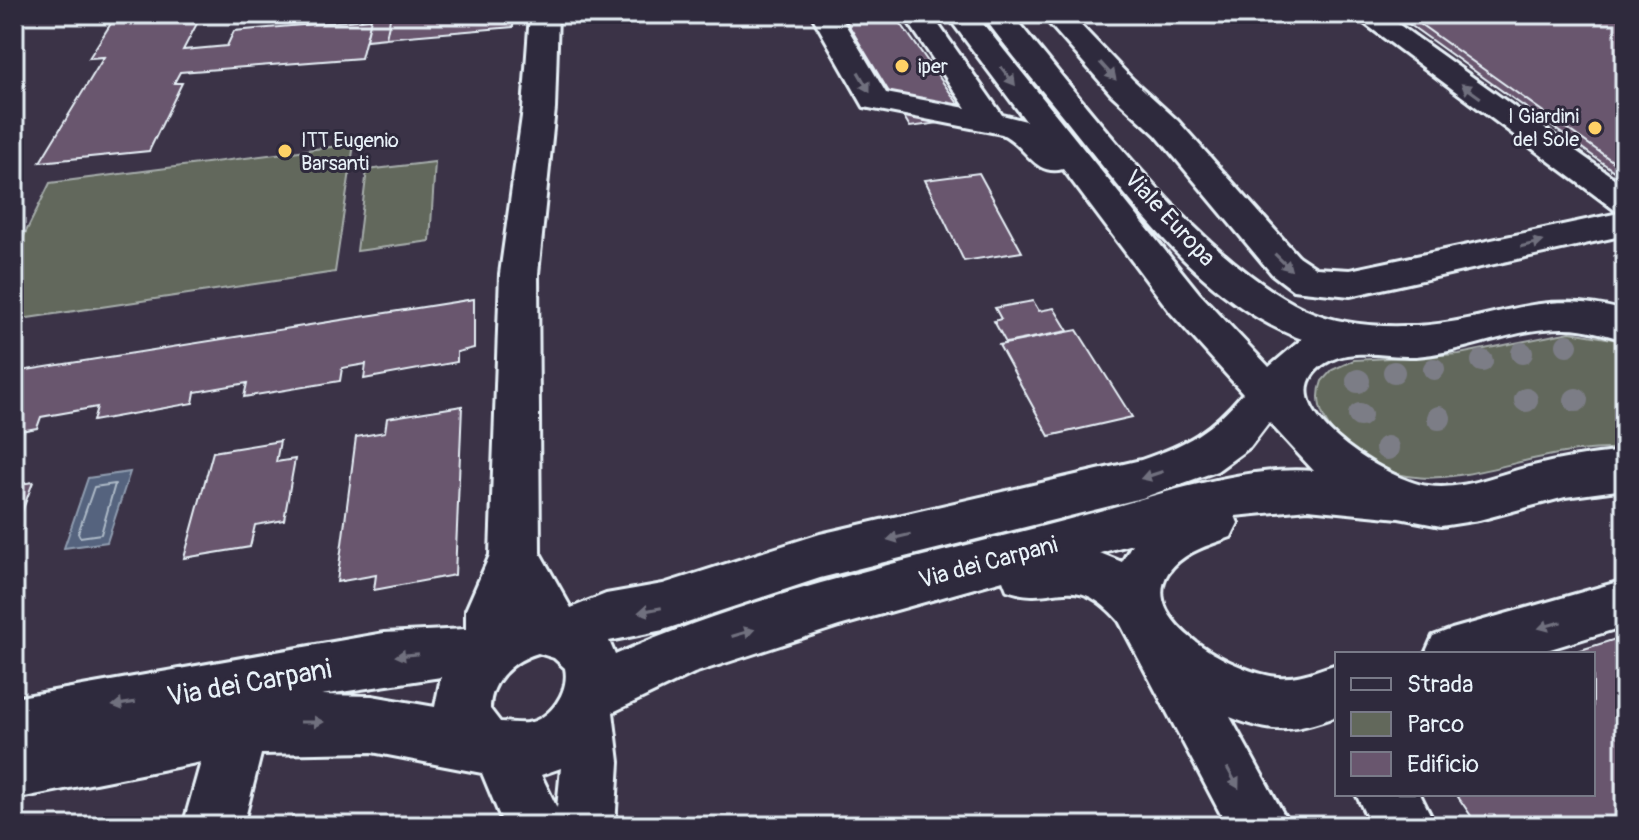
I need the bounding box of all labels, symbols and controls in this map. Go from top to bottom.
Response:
place label: iper [918,54,948,79]
marker: iper [893,57,911,75]
one-way arrow [1098,62,1116,81]
one-way arrow [999,66,1015,86]
one-way arrow [857,70,871,93]
one-way arrow [1461,84,1481,100]
place label: I Giardini del Sole [1508,104,1579,152]
marker: I Giardini del Sole [1586,119,1604,137]
place label: ITT Eugenio Barsanti [301,128,399,176]
marker: ITT Eugenio Barsanti [276,142,294,160]
street label: Viale Europa [1118,164,1221,272]
one-way arrow [1520,237,1545,250]
one-way arrow [1274,252,1292,271]
one-way arrow [1139,470,1163,482]
street label: Via dei Carpani [916,530,1061,595]
one-way arrow [886,531,911,544]
one-way arrow [637,604,662,617]
one-way arrow [1538,619,1562,632]
one-way arrow [731,626,755,639]
one-way arrow [394,649,419,662]
street label: Via dei Carpani [164,652,334,715]
legend [1335,652,1595,796]
text: Strada [1407,670,1473,699]
one-way arrow [111,699,136,711]
text: Parco [1407,710,1464,739]
one-way arrow [300,716,325,728]
text: Edificio [1407,750,1479,779]
one-way arrow [1226,767,1240,789]

